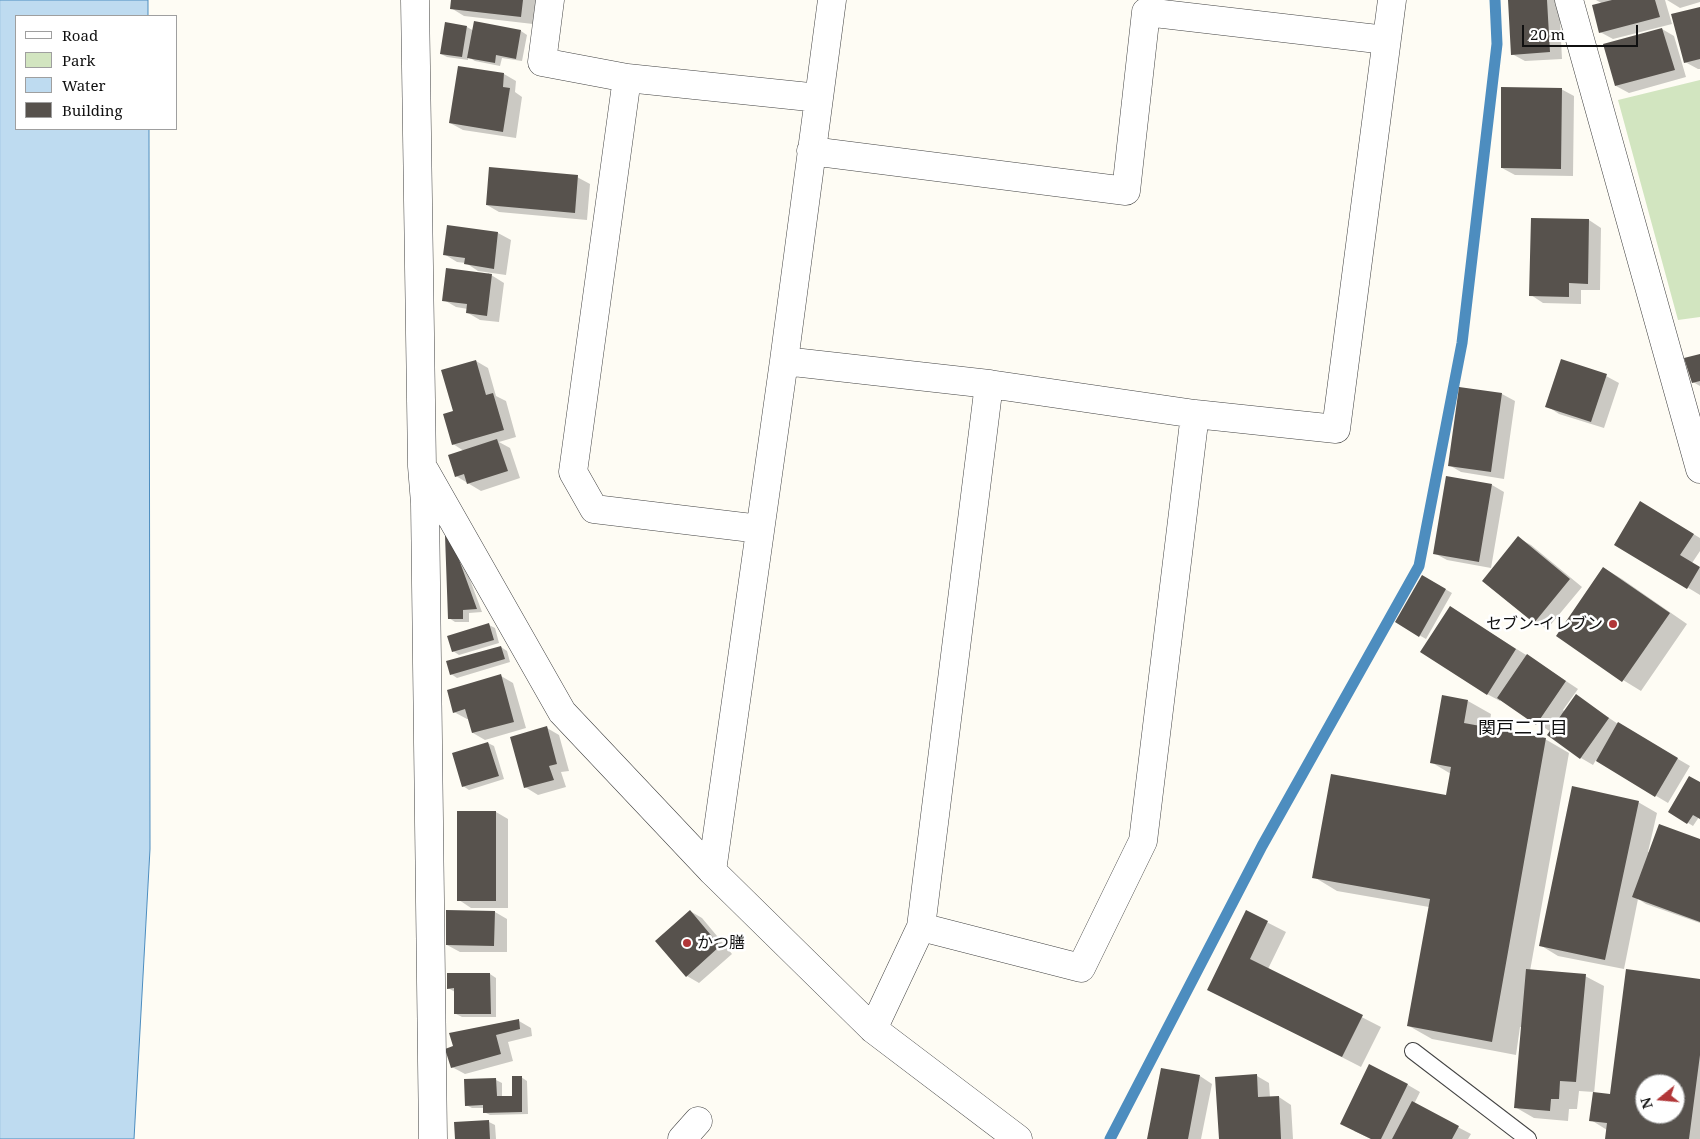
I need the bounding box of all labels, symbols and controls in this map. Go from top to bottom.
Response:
legend [15,15,178,130]
scale bar [1525,15,1641,47]
text: 20 m [1530,24,1565,44]
text: Road [62,25,98,45]
text: Park [62,50,95,70]
text: Water [62,75,105,95]
text: Building [62,100,123,120]
place label: セブン-イレブン [1486,614,1603,634]
marker: セブン-イレブン [1607,618,1619,630]
district label: 関戸二丁目 [1478,718,1568,740]
place label: かつ膳 [697,933,745,953]
marker: かつ膳 [681,937,693,949]
north arrow [1635,1074,1685,1124]
text: N [1635,1095,1657,1111]

